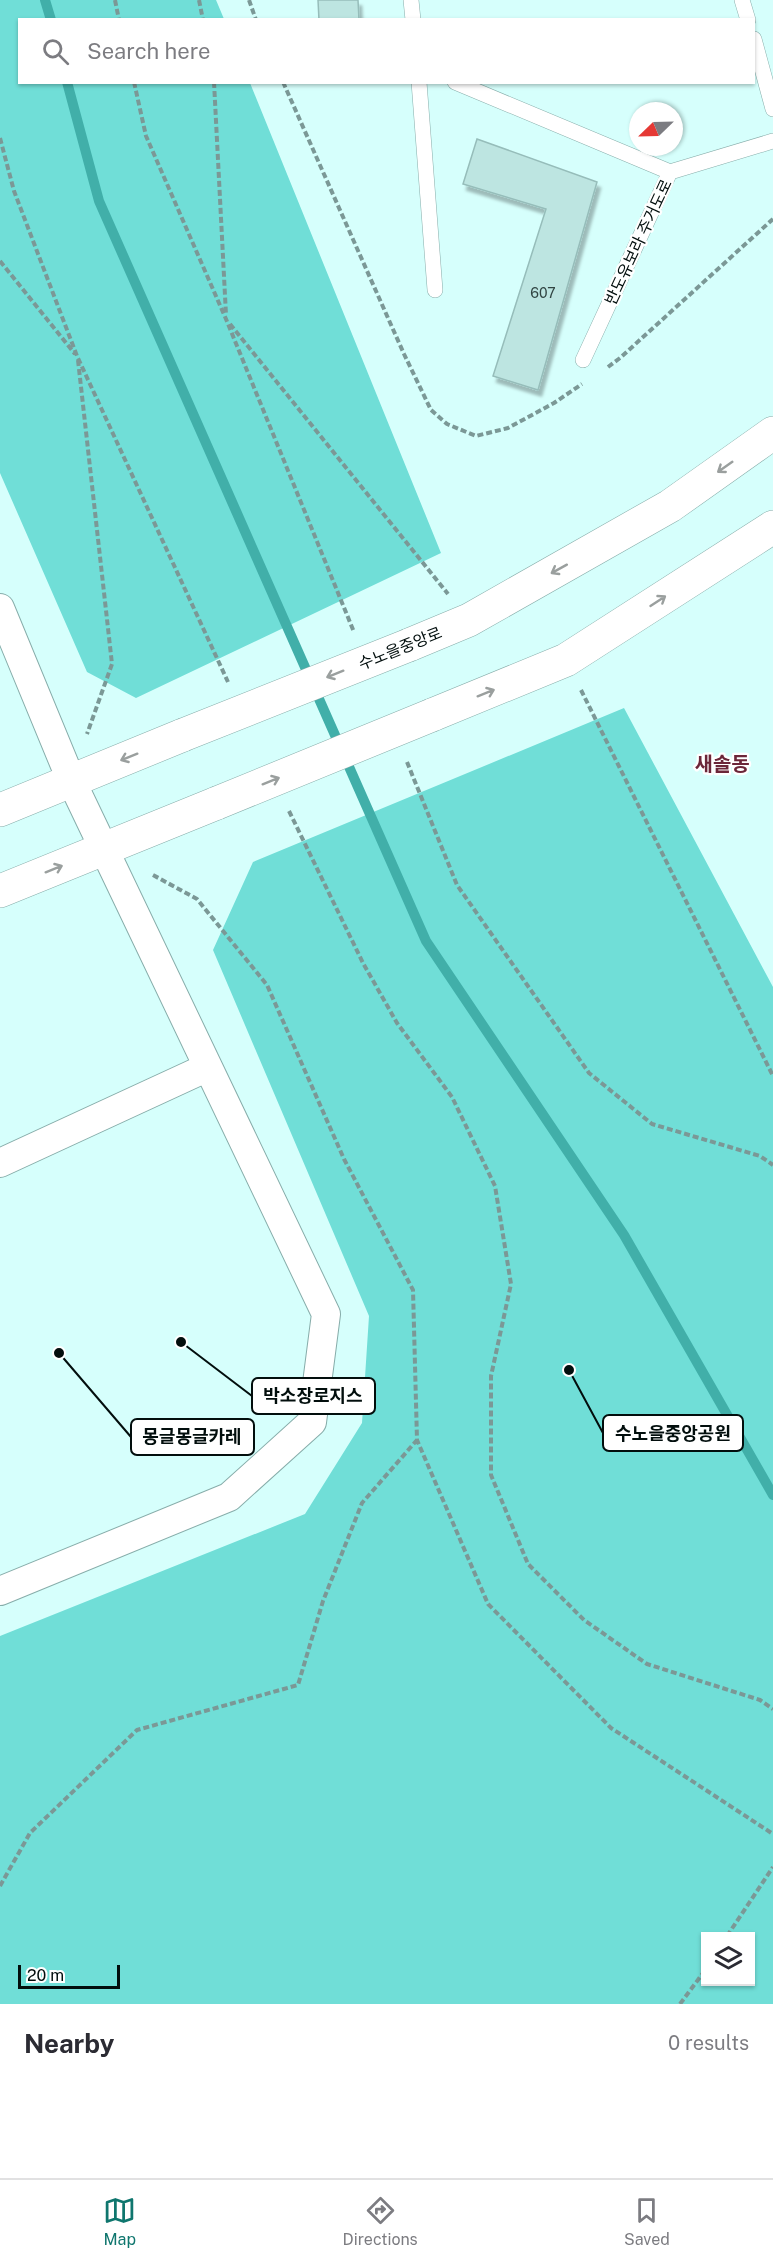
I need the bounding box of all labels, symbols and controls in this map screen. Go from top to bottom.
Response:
search box [18,18,755,84]
icon: search [39,35,72,68]
text: Search here [87,38,211,64]
north arrow [629,102,683,156]
street label: 반도유보라 주거도로 [601,176,676,308]
house number: 607 [530,285,556,301]
one-way arrow [718,461,734,473]
one-way arrow [551,564,569,575]
one-way arrow [649,595,666,608]
street label: 수노을중앙로 [356,623,445,674]
one-way arrow [327,669,345,680]
one-way arrow [477,687,495,698]
one-way arrow [120,752,139,763]
district label: 새솔동 [694,752,750,776]
one-way arrow [261,775,279,786]
one-way arrow [45,863,63,874]
callout: 박소장로지스 [252,1378,375,1414]
text: 박소장로지스 [263,1385,363,1406]
callout: 수노을중앙공원 [603,1415,743,1451]
callout: 몽글몽글카레 [131,1419,254,1455]
text: 수노을중앙공원 [615,1423,731,1444]
text: 몽글몽글카레 [142,1426,242,1447]
map controls [701,1932,755,1986]
button: layers [701,1932,755,1986]
scale bar [18,1962,120,1990]
text: 20 m [27,1966,64,1985]
text: Nearby [24,2028,114,2059]
text: 0 results [668,2031,749,2055]
tab: Map [103,2194,136,2249]
tab: Directions [343,2194,418,2249]
tab: Saved [624,2194,670,2249]

